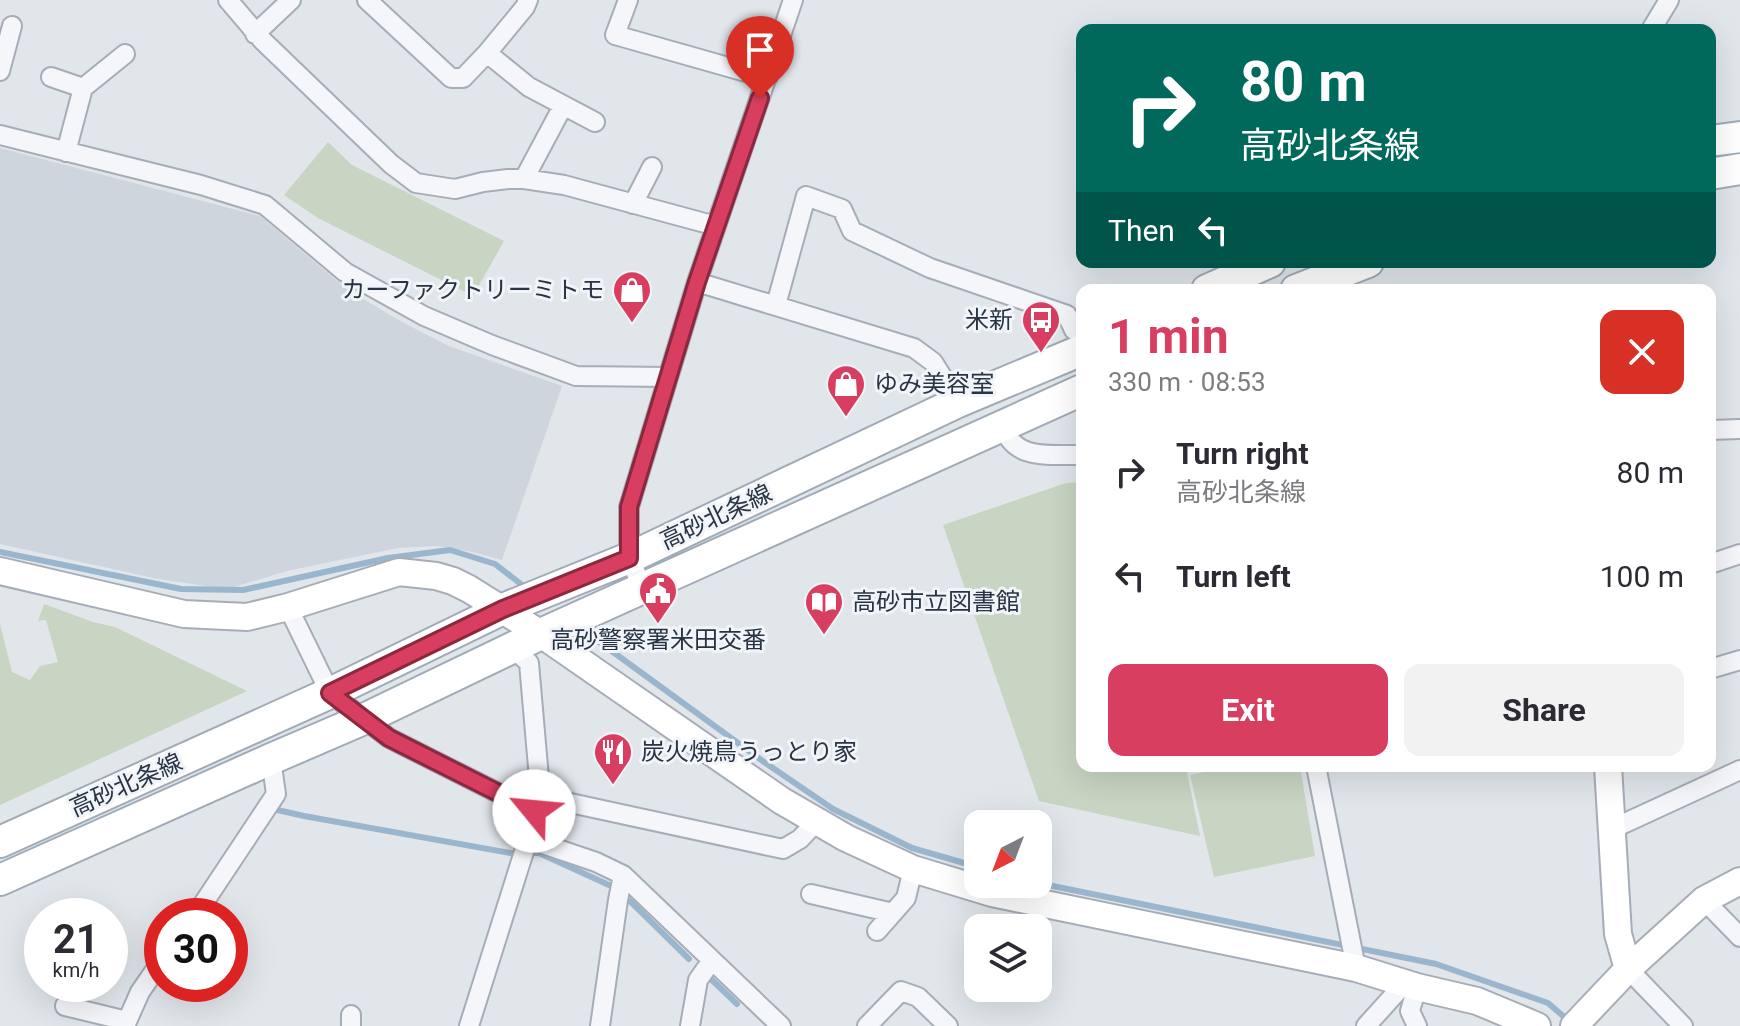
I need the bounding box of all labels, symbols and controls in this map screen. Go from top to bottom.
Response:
pin [726,16,794,98]
icon: arrive [738,28,782,72]
text: 80 m [1240,49,1367,115]
icon: right [1108,56,1212,160]
text: 高砂北条線 [1240,125,1420,167]
icon: left [1191,208,1235,252]
text: Then [1108,213,1175,248]
shop icon: カーファクトリーミトモ [611,269,653,324]
place label: カーファクトリーミトモ [341,276,604,304]
bus stop icon: 米新 [1020,299,1062,354]
place label: 米新 [965,306,1013,334]
text: 1 min [1108,308,1229,365]
button: close [1600,310,1684,394]
shop icon: ゆみ美容室 [825,363,867,418]
text: 330 m · 08:53 [1108,367,1266,397]
place label: ゆみ美容室 [874,370,994,398]
text: Turn right [1176,436,1309,471]
icon: right [1108,450,1152,494]
text: 80 m [1617,455,1684,490]
text: 高砂北条線 [1176,477,1306,507]
street label: 高砂北条線 [656,479,776,555]
icon: left [1108,554,1152,598]
text: Turn left [1176,559,1291,594]
text: 100 m [1600,559,1684,594]
public building icon: 高砂警察署米田交番 [637,570,679,625]
library icon: 高砂市立図書館 [803,581,845,636]
place label: 高砂市立図書館 [852,588,1020,616]
place label: 高砂警察署米田交番 [550,626,766,654]
button: Exit [1108,664,1388,756]
button: Share [1404,664,1684,756]
restaurant icon: 炭火焼鳥うっとり家 [592,731,634,786]
place label: 炭火焼鳥うっとり家 [641,738,857,766]
street label: 高砂北条線 [65,748,187,822]
position arrow [492,769,576,853]
north arrow [964,810,1052,898]
map controls [964,810,1052,1002]
speed limit sign: 30 [144,898,248,1002]
button: layers [964,914,1052,1002]
text: 21 [53,916,99,963]
text: km/h [53,958,99,982]

